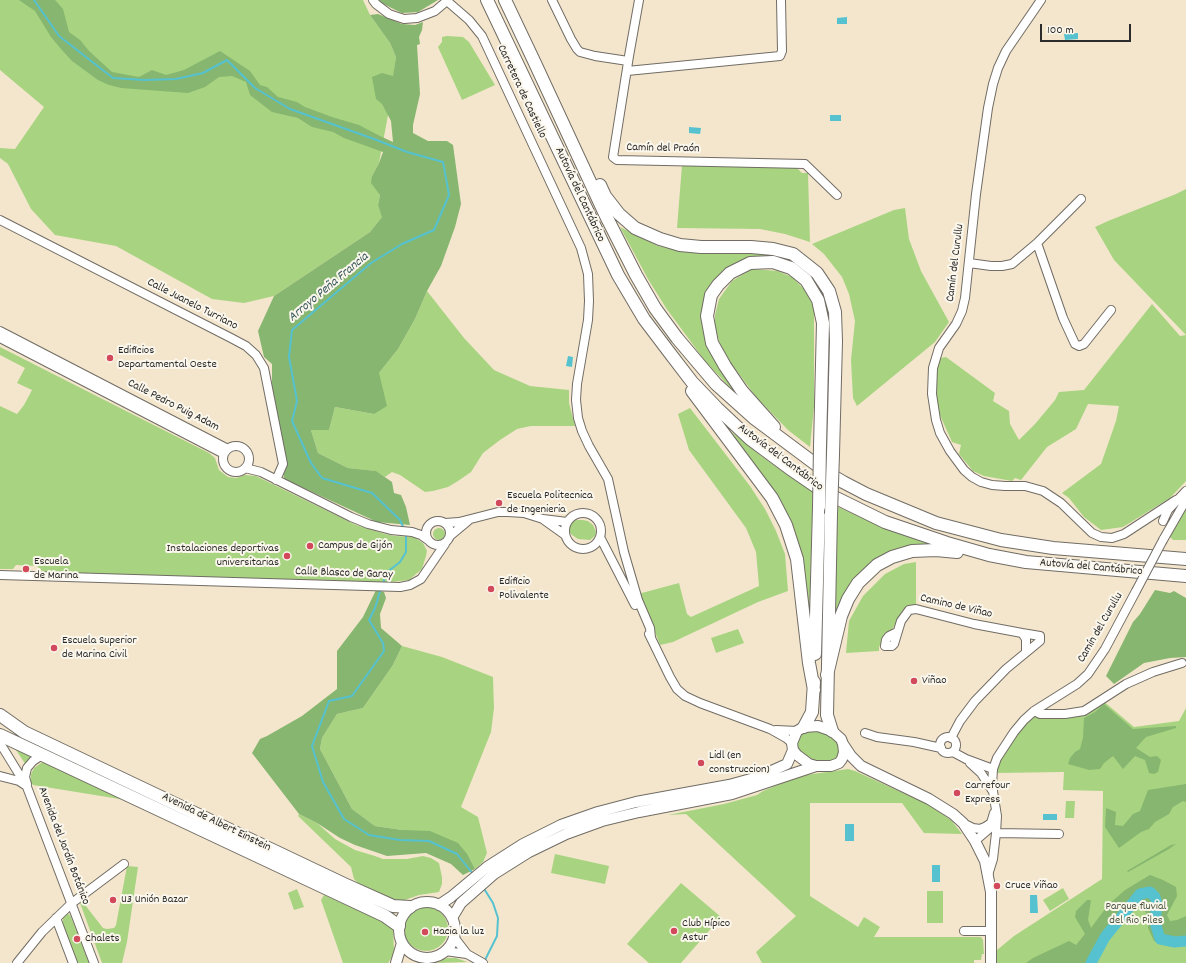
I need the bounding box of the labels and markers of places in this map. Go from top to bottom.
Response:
place label: Edificios Departamental Oeste [118,344,217,372]
marker: Edificios Departamental Oeste [105,353,115,363]
place label: Escuela Politecnica de Ingenieria [507,489,593,517]
marker: Escuela Politecnica de Ingenieria [494,498,504,508]
place label: Campus de Gijón [318,539,392,553]
marker: Campus de Gijón [305,541,315,551]
place label: Instalaciones deportivas universitarias [167,542,279,570]
marker: Instalaciones deportivas universitarias [282,551,292,561]
place label: Escuela de Marina [34,555,78,583]
marker: Escuela de Marina [21,564,31,574]
place label: Edificio Polivalente [499,575,549,603]
marker: Edificio Polivalente [486,584,496,594]
place label: Escuela Superior de Marina Civil [62,634,137,662]
marker: Escuela Superior de Marina Civil [49,643,59,653]
place label: Viñao [922,674,946,688]
marker: Viñao [909,676,919,686]
place label: Lidl (en construccion) [709,749,770,777]
marker: Lidl (en construccion) [696,758,706,768]
place label: Carrefour Express [965,779,1010,807]
marker: Carrefour Express [952,788,962,798]
place label: Cruce Viñao [1005,879,1058,893]
marker: Cruce Viñao [992,881,1002,891]
place label: U3 Unión Bazar [121,893,188,907]
marker: U3 Unión Bazar [108,895,118,905]
place label: Club Hípico Astur [682,917,730,945]
place label: Hacia la luz [433,925,484,939]
marker: Club Hípico Astur [669,926,679,936]
marker: Hacia la luz [420,927,430,937]
place label: Chalets [85,932,120,946]
marker: Chalets [72,934,82,944]

